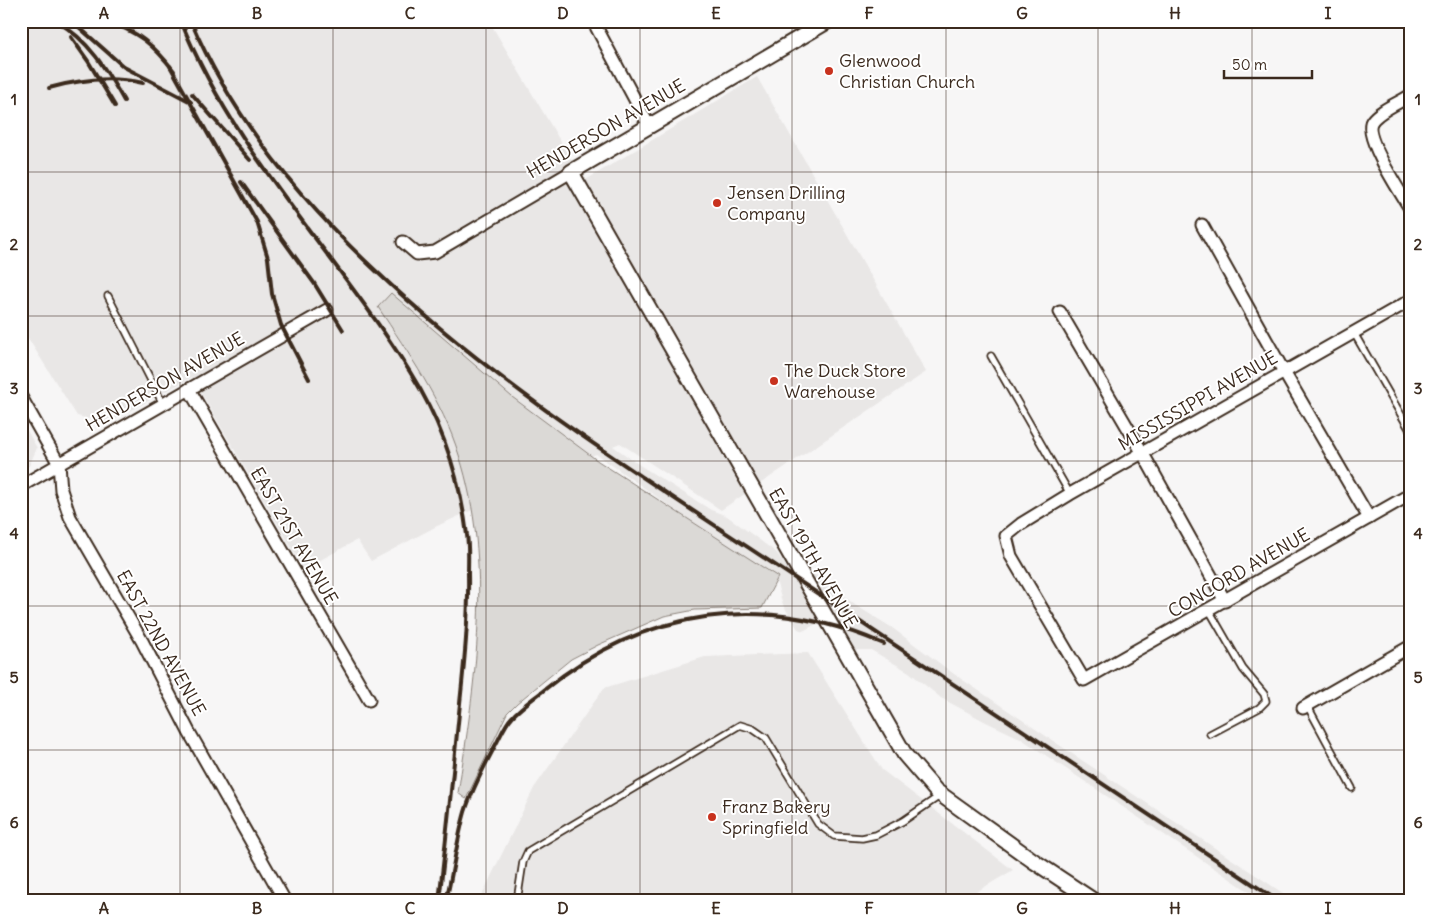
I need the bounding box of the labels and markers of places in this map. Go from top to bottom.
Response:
place label: Glenwood Christian Church [839,49,975,93]
marker: Glenwood Christian Church [823,65,835,77]
place label: Jensen Drilling Company [727,181,846,225]
marker: Jensen Drilling Company [711,197,723,209]
place label: The Duck Store Warehouse [784,359,906,403]
marker: The Duck Store Warehouse [768,375,780,387]
place label: Franz Bakery Springfield [722,795,831,839]
marker: Franz Bakery Springfield [706,811,718,823]

